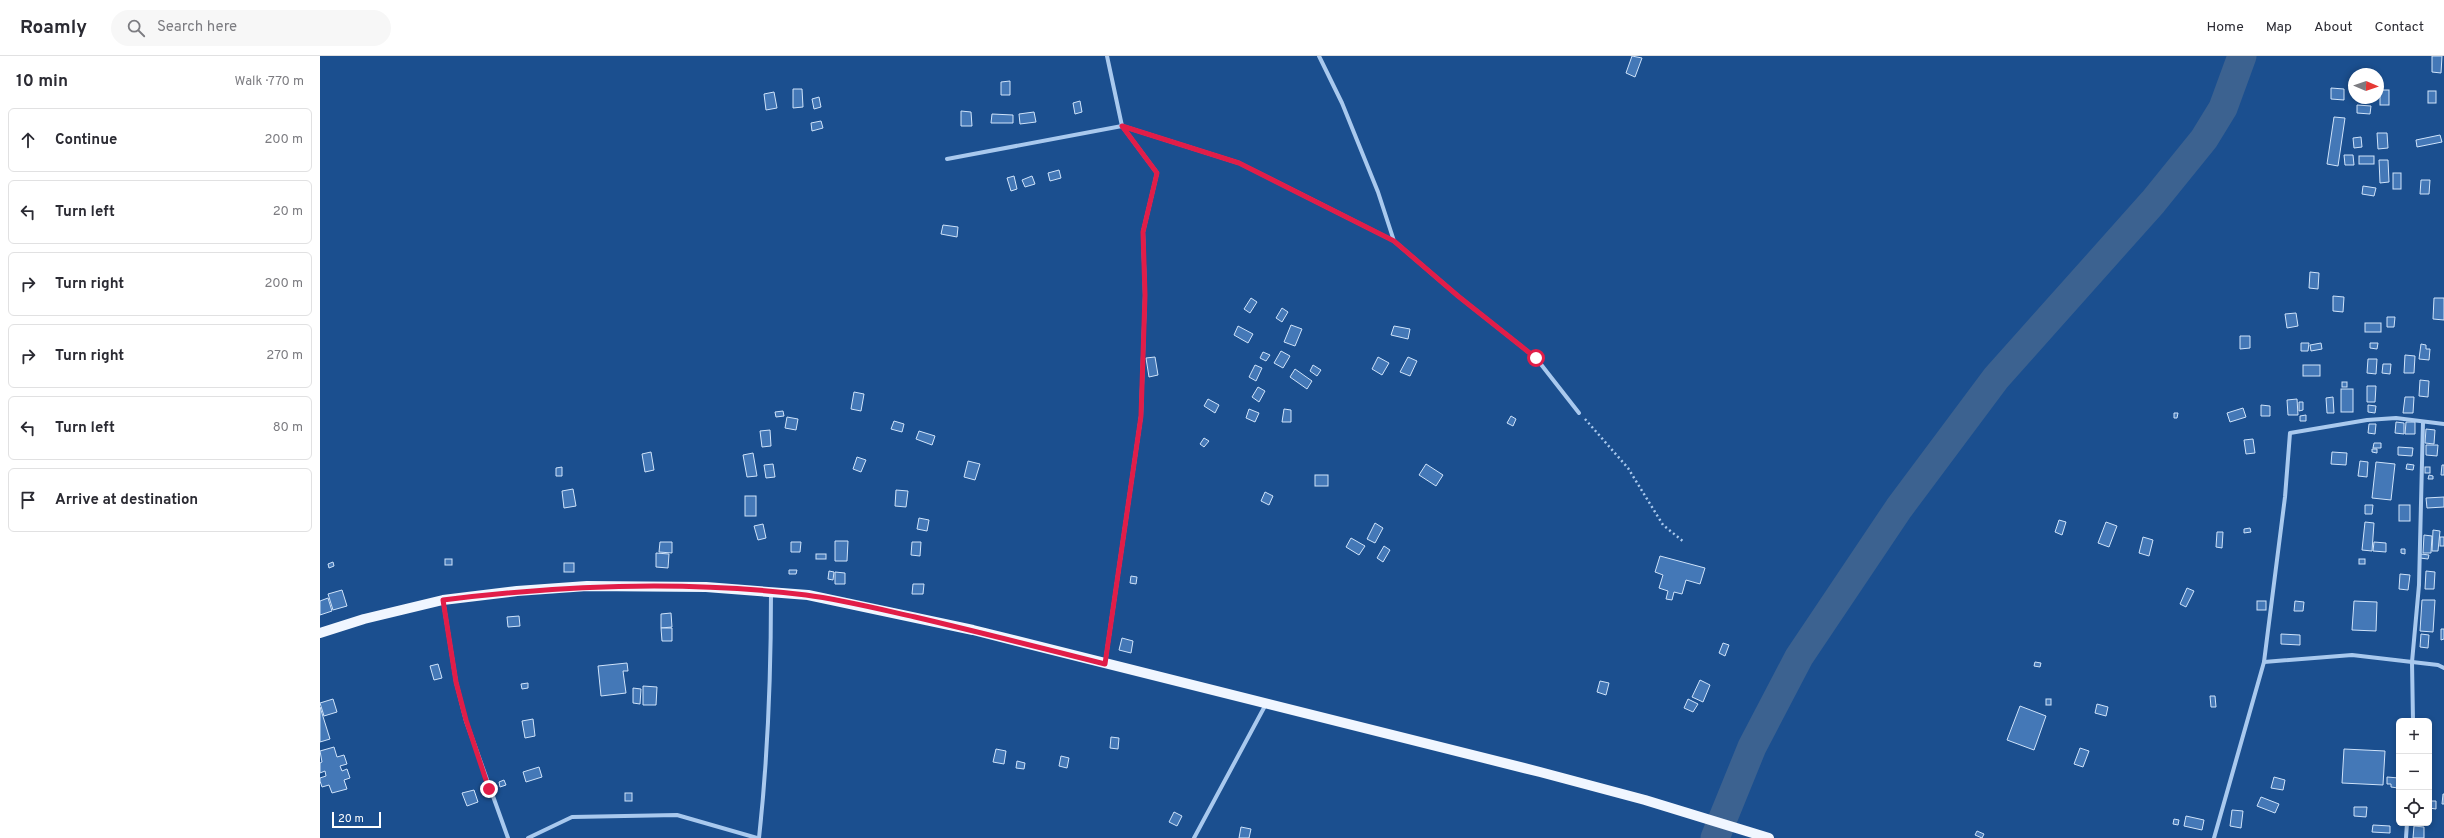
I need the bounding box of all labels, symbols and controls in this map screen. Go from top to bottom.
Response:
search box [111,10,391,46]
text: Roamly [20,16,87,40]
icon: search [125,17,147,39]
text: Search here [157,18,237,37]
text: Home [2207,19,2244,36]
text: Map [2266,19,2292,36]
text: About [2314,19,2353,36]
text: Contact [2375,19,2424,36]
north arrow [2348,68,2384,104]
text: 10 min [16,71,68,93]
text: Walk · 770 m [235,74,304,90]
icon: ahead [17,129,39,151]
text: Continue [55,131,117,150]
text: 200 m [264,132,303,148]
icon: left [17,201,39,223]
text: Turn left [55,203,115,222]
text: 20 m [273,204,303,220]
icon: right [17,273,39,295]
text: Turn right [55,275,124,294]
text: 200 m [264,276,303,292]
icon: right [17,345,39,367]
text: Turn right [55,347,124,366]
text: 270 m [266,348,303,364]
route start [1527,349,1545,367]
icon: left [17,417,39,439]
text: Turn left [55,419,115,438]
text: 80 m [273,420,303,436]
icon: arrive [17,489,39,511]
text: Arrive at destination [55,491,198,510]
map controls [2396,718,2432,826]
button: + [2396,718,2432,754]
button: − [2396,754,2432,790]
route end [480,780,498,798]
button: locate [2396,790,2432,826]
scale bar [332,810,381,829]
text: 20 m [338,812,364,826]

